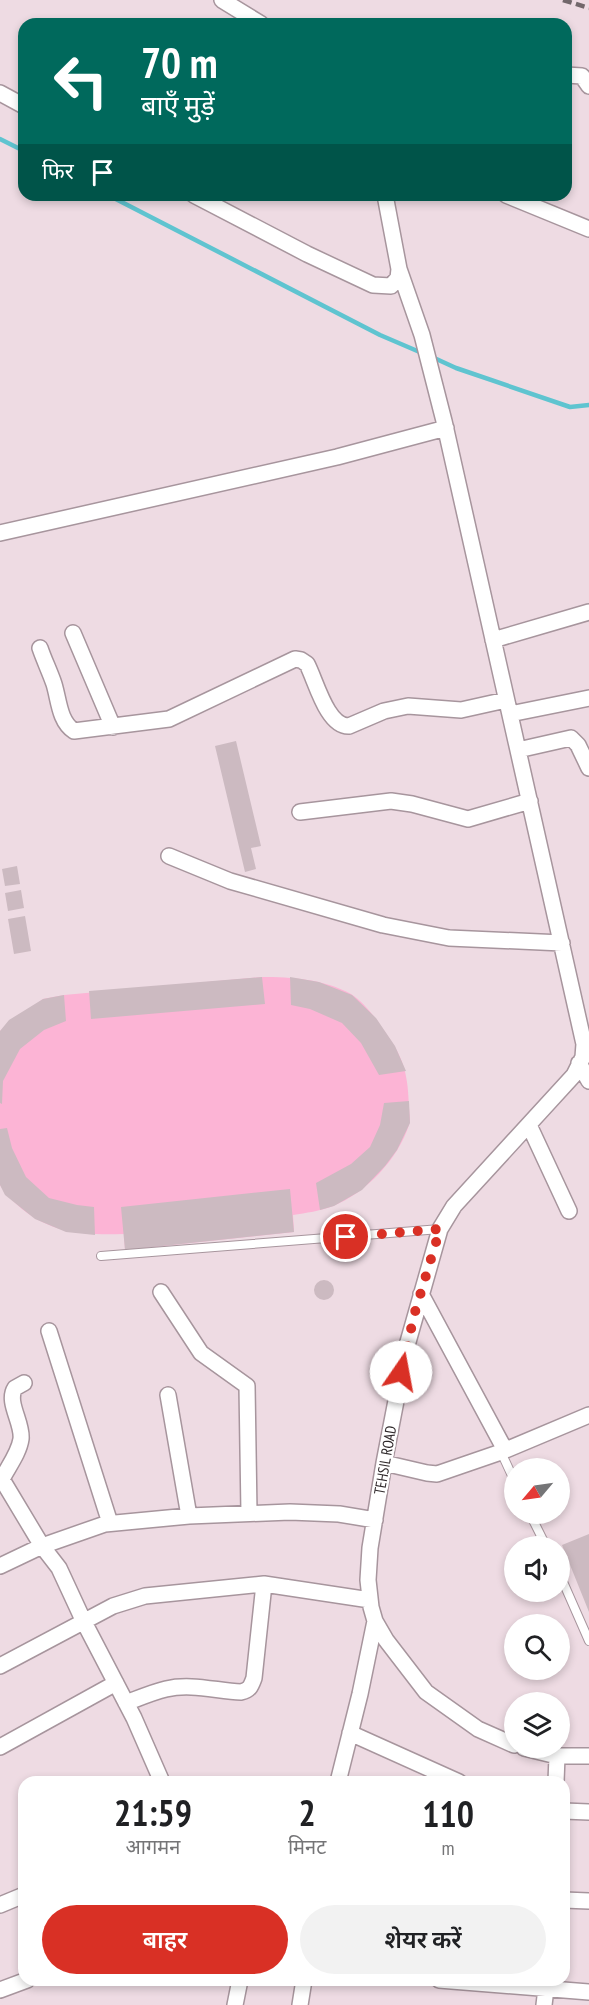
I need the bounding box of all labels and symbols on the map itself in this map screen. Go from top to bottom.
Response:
pin [320,1211,371,1262]
position arrow [369,1340,433,1404]
street label: TEHSIL ROAD [370,1424,400,1496]
north arrow [504,1458,570,1524]

